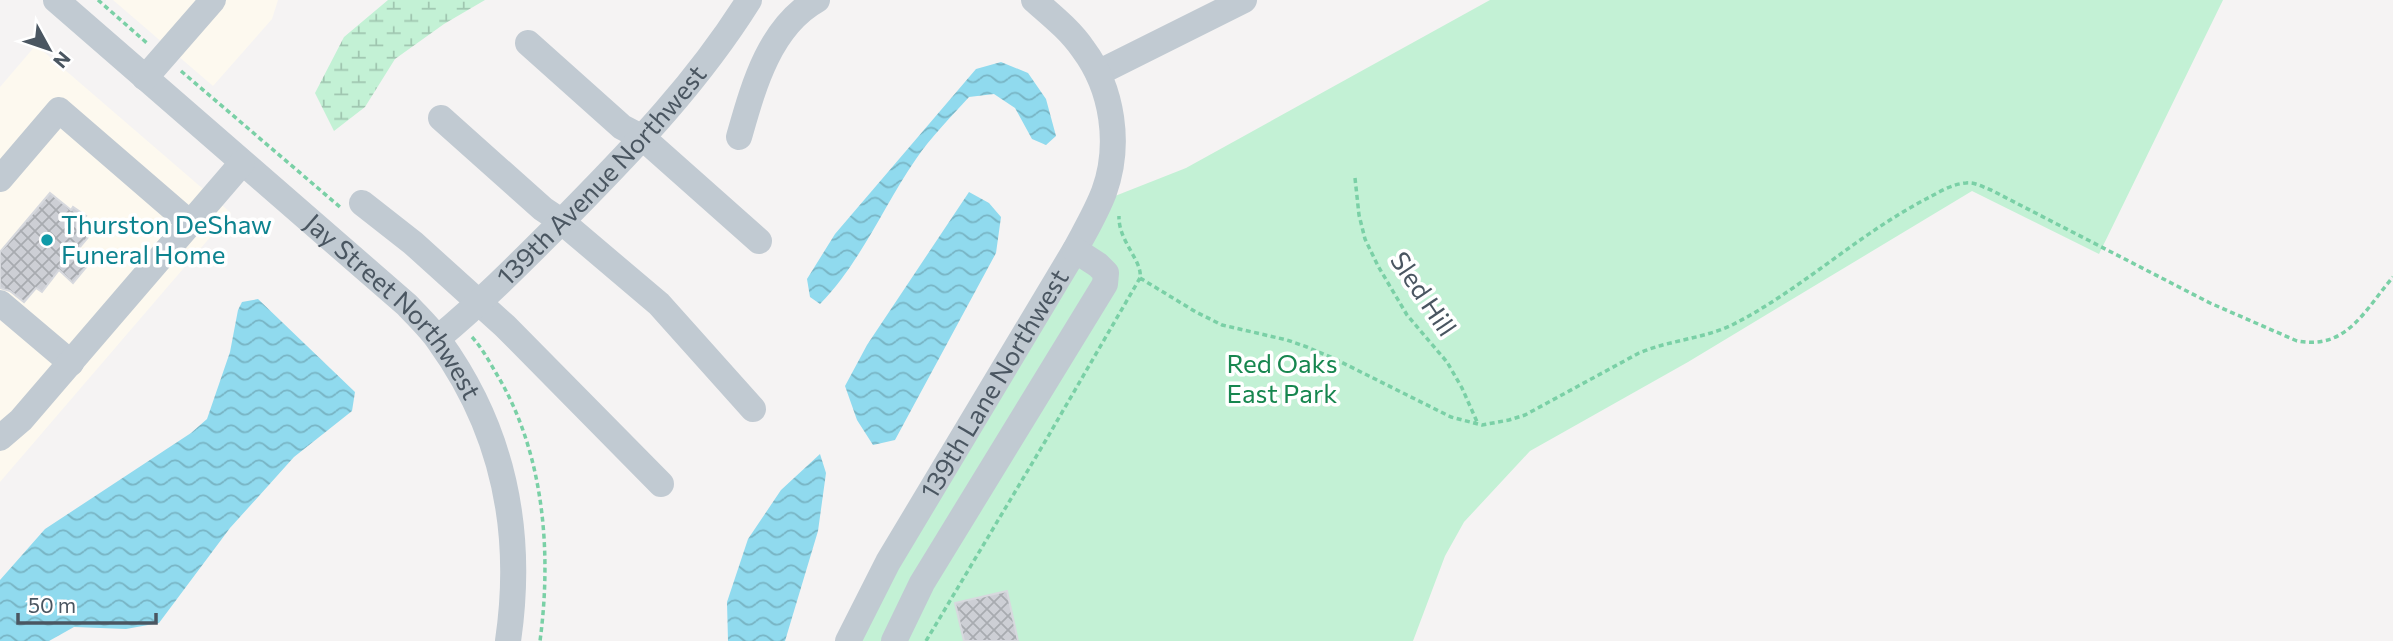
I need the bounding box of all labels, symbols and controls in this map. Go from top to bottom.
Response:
north arrow [14,14,84,84]
text: N [49,47,76,73]
street label: 139th Avenue Northwest [490,58,712,291]
street label: Jay Street Northwest [299,206,489,404]
place label: Thurston DeShaw Funeral Home [61,208,272,269]
marker: Thurston DeShaw Funeral Home [39,232,55,248]
street label: Sled Hill [1385,245,1464,341]
street label: 139th Lane Northwest [913,263,1074,504]
park label: Red Oaks East Park [1226,347,1338,408]
scale bar [18,582,156,626]
text: 50 m [28,592,76,617]

